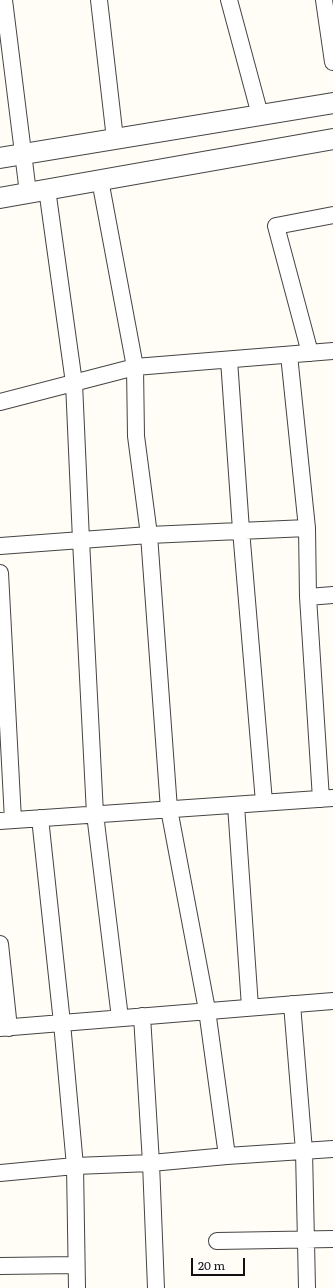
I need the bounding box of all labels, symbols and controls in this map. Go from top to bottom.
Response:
scale bar [193,1250,247,1276]
text: 20 m [198,1256,225,1274]

